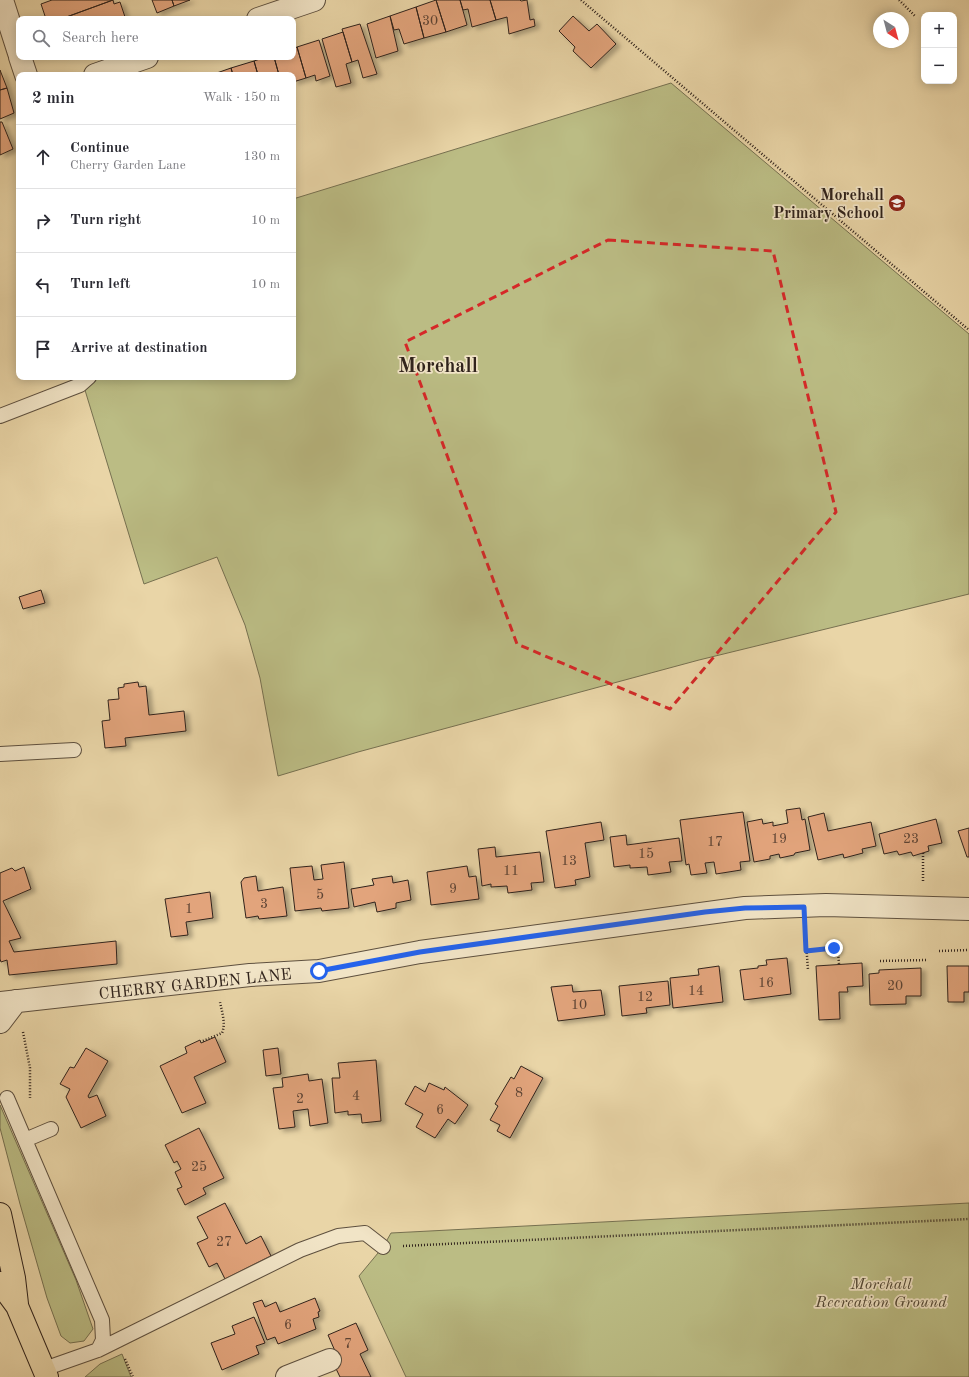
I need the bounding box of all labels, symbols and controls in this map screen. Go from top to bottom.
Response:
north arrow [873,12,909,48]
map controls [921,12,957,84]
button: + [921,12,957,48]
house number: 30 [422,14,438,28]
search box [16,16,296,60]
icon: search [30,27,52,49]
text: Search here [62,31,139,46]
button: − [921,48,957,84]
text: 2 min [32,90,75,107]
text: Walk · 150 m [203,91,280,104]
text: Continue [70,141,129,156]
icon: ahead [32,146,54,168]
text: 130 m [243,150,280,163]
text: Cherry Garden Lane [70,159,186,172]
place label: Morehall Primary School [773,188,884,222]
school or university icon: Morehall Primary School [887,193,907,213]
icon: right [32,210,54,232]
text: Turn right [70,213,141,228]
text: 10 m [251,214,280,227]
icon: left [32,274,54,296]
text: Turn left [70,277,130,292]
text: 10 m [251,278,280,291]
icon: arrive [32,338,54,360]
text: Arrive at destination [70,341,208,356]
district label: Morehall [398,357,478,377]
house number: 19 [771,832,787,846]
house number: 23 [903,832,919,846]
house number: 17 [707,835,723,849]
house number: 15 [638,847,654,861]
house number: 13 [561,854,577,868]
house number: 11 [503,864,519,878]
house number: 9 [449,882,457,896]
house number: 5 [316,888,324,902]
house number: 3 [260,897,268,911]
house number: 1 [185,902,193,916]
route end [825,939,843,957]
route start [310,962,328,980]
street label: CHERRY GARDEN LANE [98,967,293,1003]
house number: 16 [758,976,774,990]
house number: 20 [887,979,903,993]
house number: 14 [688,984,704,998]
house number: 12 [637,990,653,1004]
house number: 10 [571,998,587,1012]
house number: 8 [515,1086,523,1100]
house number: 4 [352,1089,360,1103]
house number: 2 [296,1092,304,1106]
house number: 6 [436,1103,444,1117]
house number: 25 [191,1160,207,1174]
house number: 27 [216,1235,232,1249]
park label: Morehall Recreation Ground [814,1277,947,1311]
house number: 6 [284,1318,292,1332]
house number: 7 [344,1337,352,1351]

